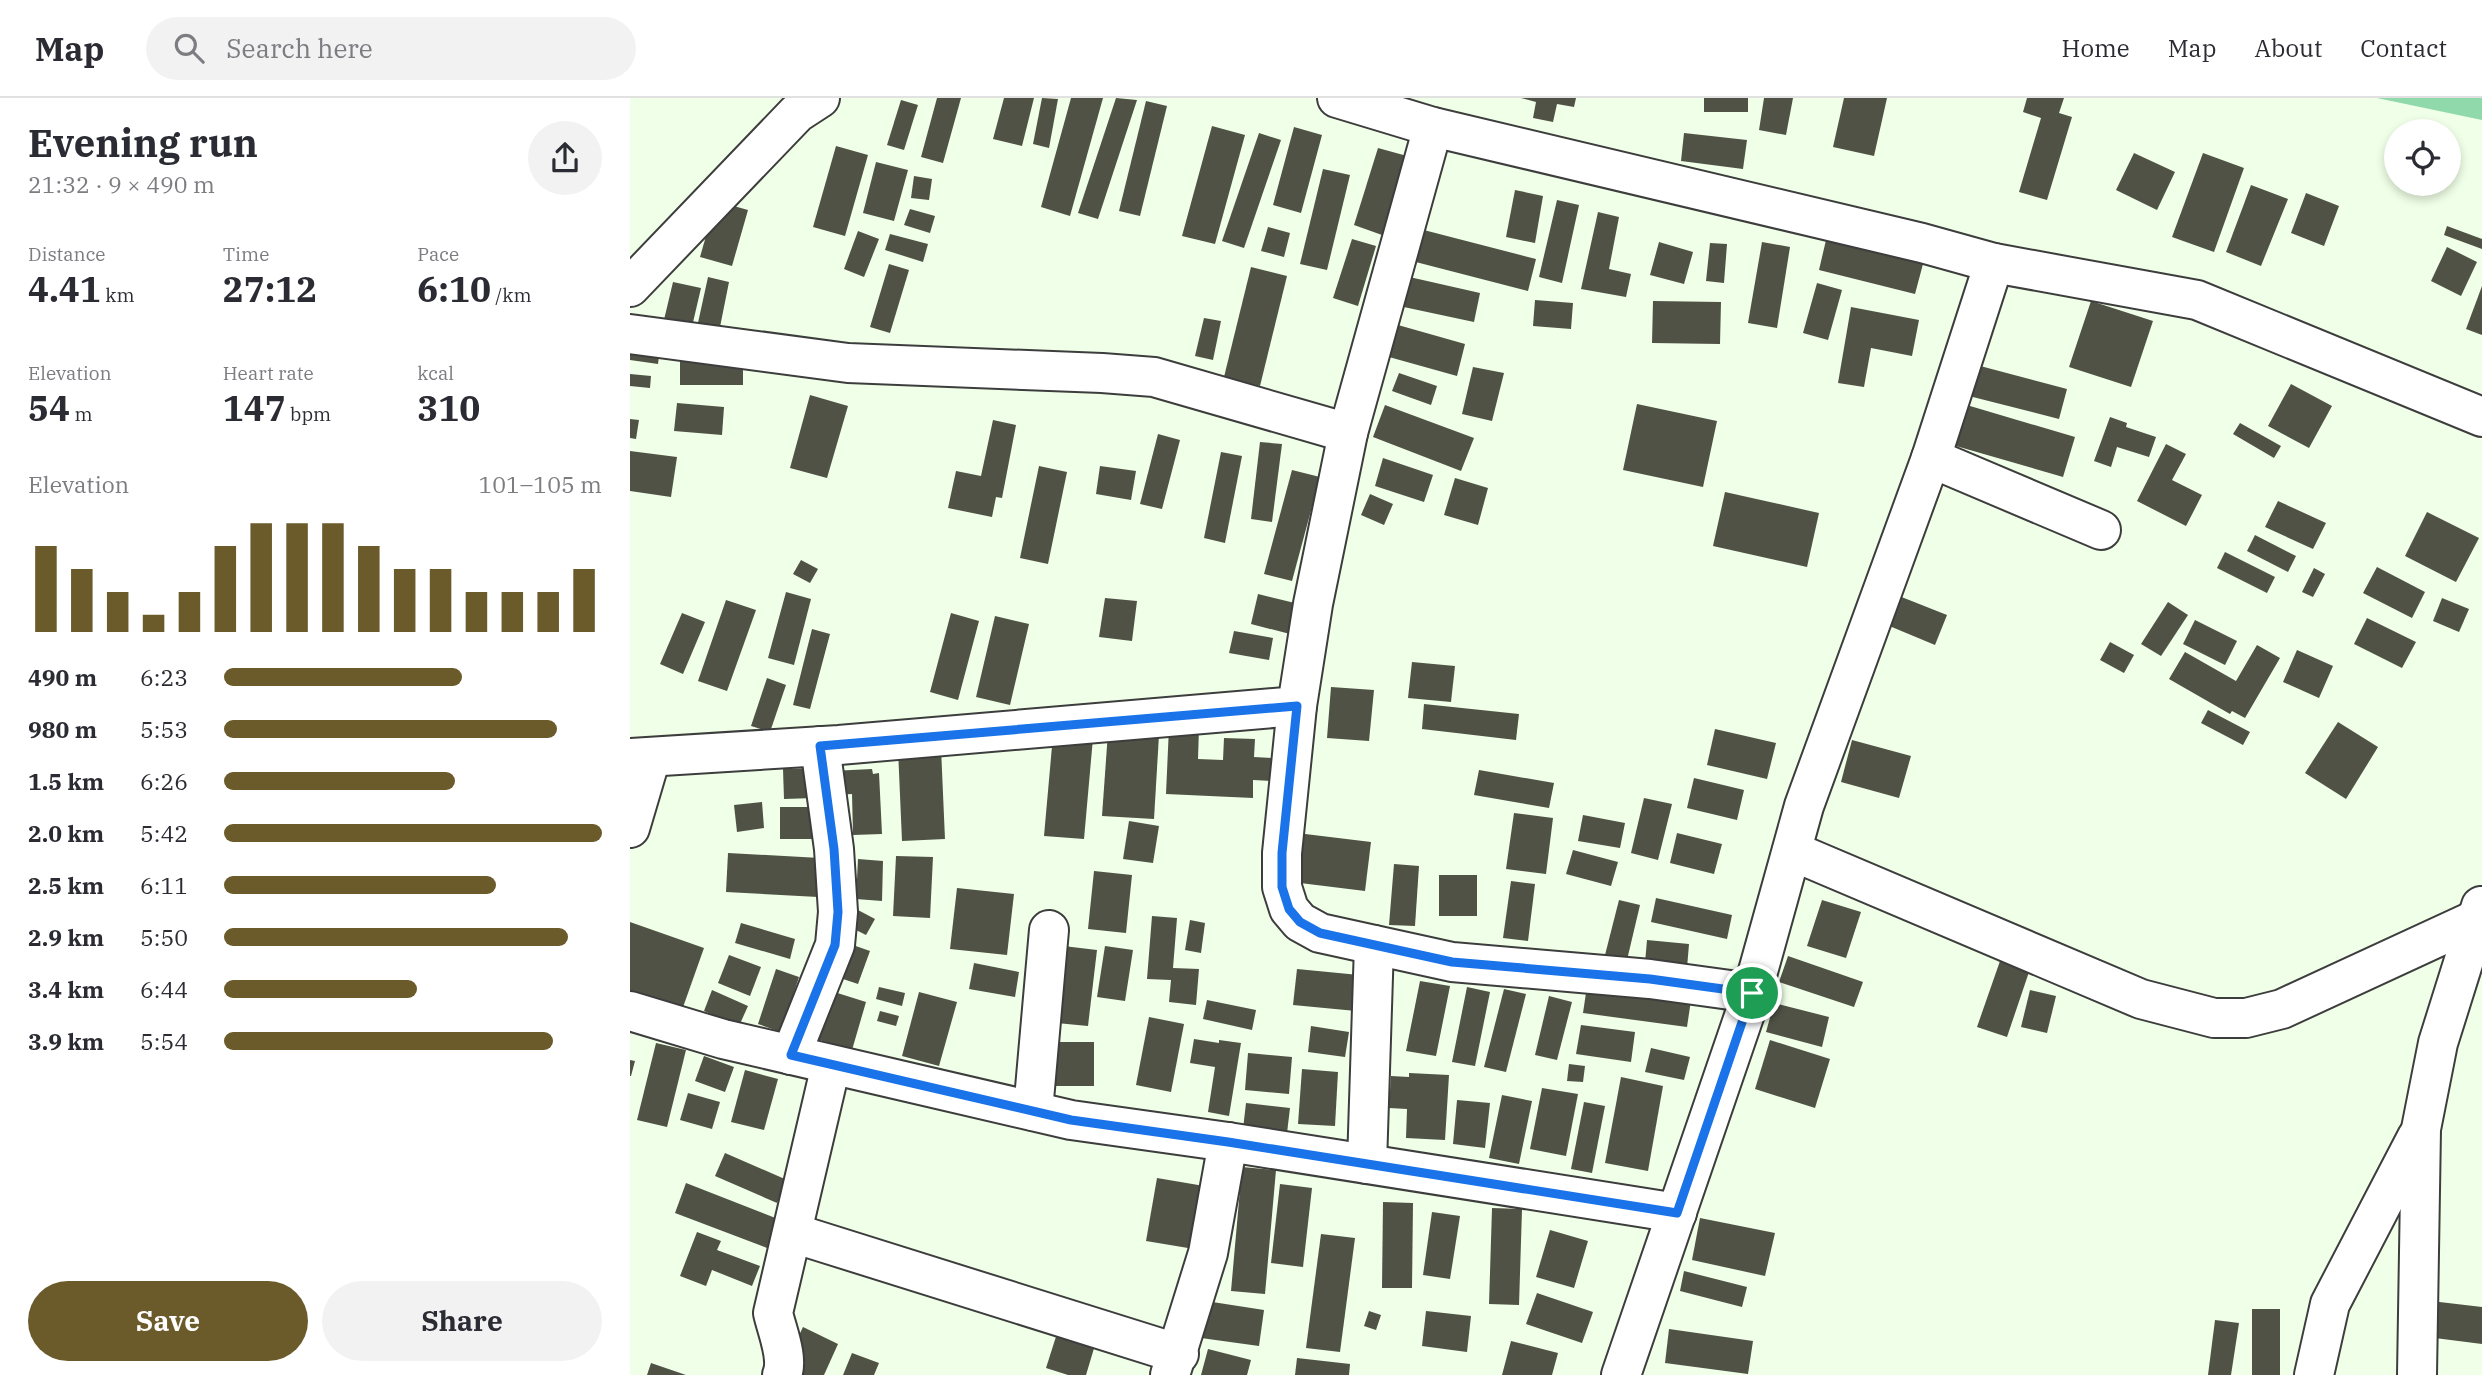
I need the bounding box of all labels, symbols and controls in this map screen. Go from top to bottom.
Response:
search box [146,17,636,80]
text: Map [35,27,104,70]
icon: search [170,29,208,67]
text: Search here [226,31,373,65]
text: Home [2062,32,2130,64]
text: Map [2168,32,2216,64]
text: About [2254,32,2322,64]
text: Contact [2360,32,2447,64]
text: Evening run [28,118,258,167]
map controls [2384,119,2461,196]
button: locate [2384,119,2461,196]
button: share [528,121,602,195]
text: 21:32 · 9 × 490 m [28,169,215,199]
text: Distance [28,242,106,266]
text: Time [223,242,269,266]
text: Pace [417,242,459,266]
text: 4.41 [28,266,101,312]
text: 27:12 [223,266,317,312]
text: 6:10 [417,266,491,312]
text: km [101,283,135,307]
text: /km [491,283,532,307]
text: Elevation [28,361,112,385]
text: Heart rate [223,361,314,385]
text: kcal [417,361,454,385]
text: 54 [28,385,70,431]
text: 147 [223,385,286,431]
text: 310 [417,385,480,431]
text: m [70,402,93,426]
text: bpm [286,402,331,426]
text: Elevation [28,469,129,499]
text: 101–105 m [478,469,602,499]
text: 490 m [28,662,97,692]
text: 6:23 [140,662,188,692]
text: 980 m [28,714,97,744]
text: 5:53 [140,714,188,744]
text: 1.5 km [28,766,104,796]
text: 6:26 [140,766,188,796]
text: 2.0 km [28,818,104,848]
text: 5:42 [140,818,188,848]
text: 2.5 km [28,870,104,900]
text: 6:11 [140,870,188,900]
text: 2.9 km [28,922,104,952]
text: 5:50 [140,922,188,952]
pin [1722,963,1782,1023]
text: 3.4 km [28,974,104,1004]
text: 6:44 [140,974,188,1004]
icon: arrive [1733,974,1771,1012]
text: 3.9 km [28,1026,104,1056]
text: 5:54 [140,1026,188,1056]
button: Save [28,1281,308,1361]
button: Share [322,1281,602,1361]

